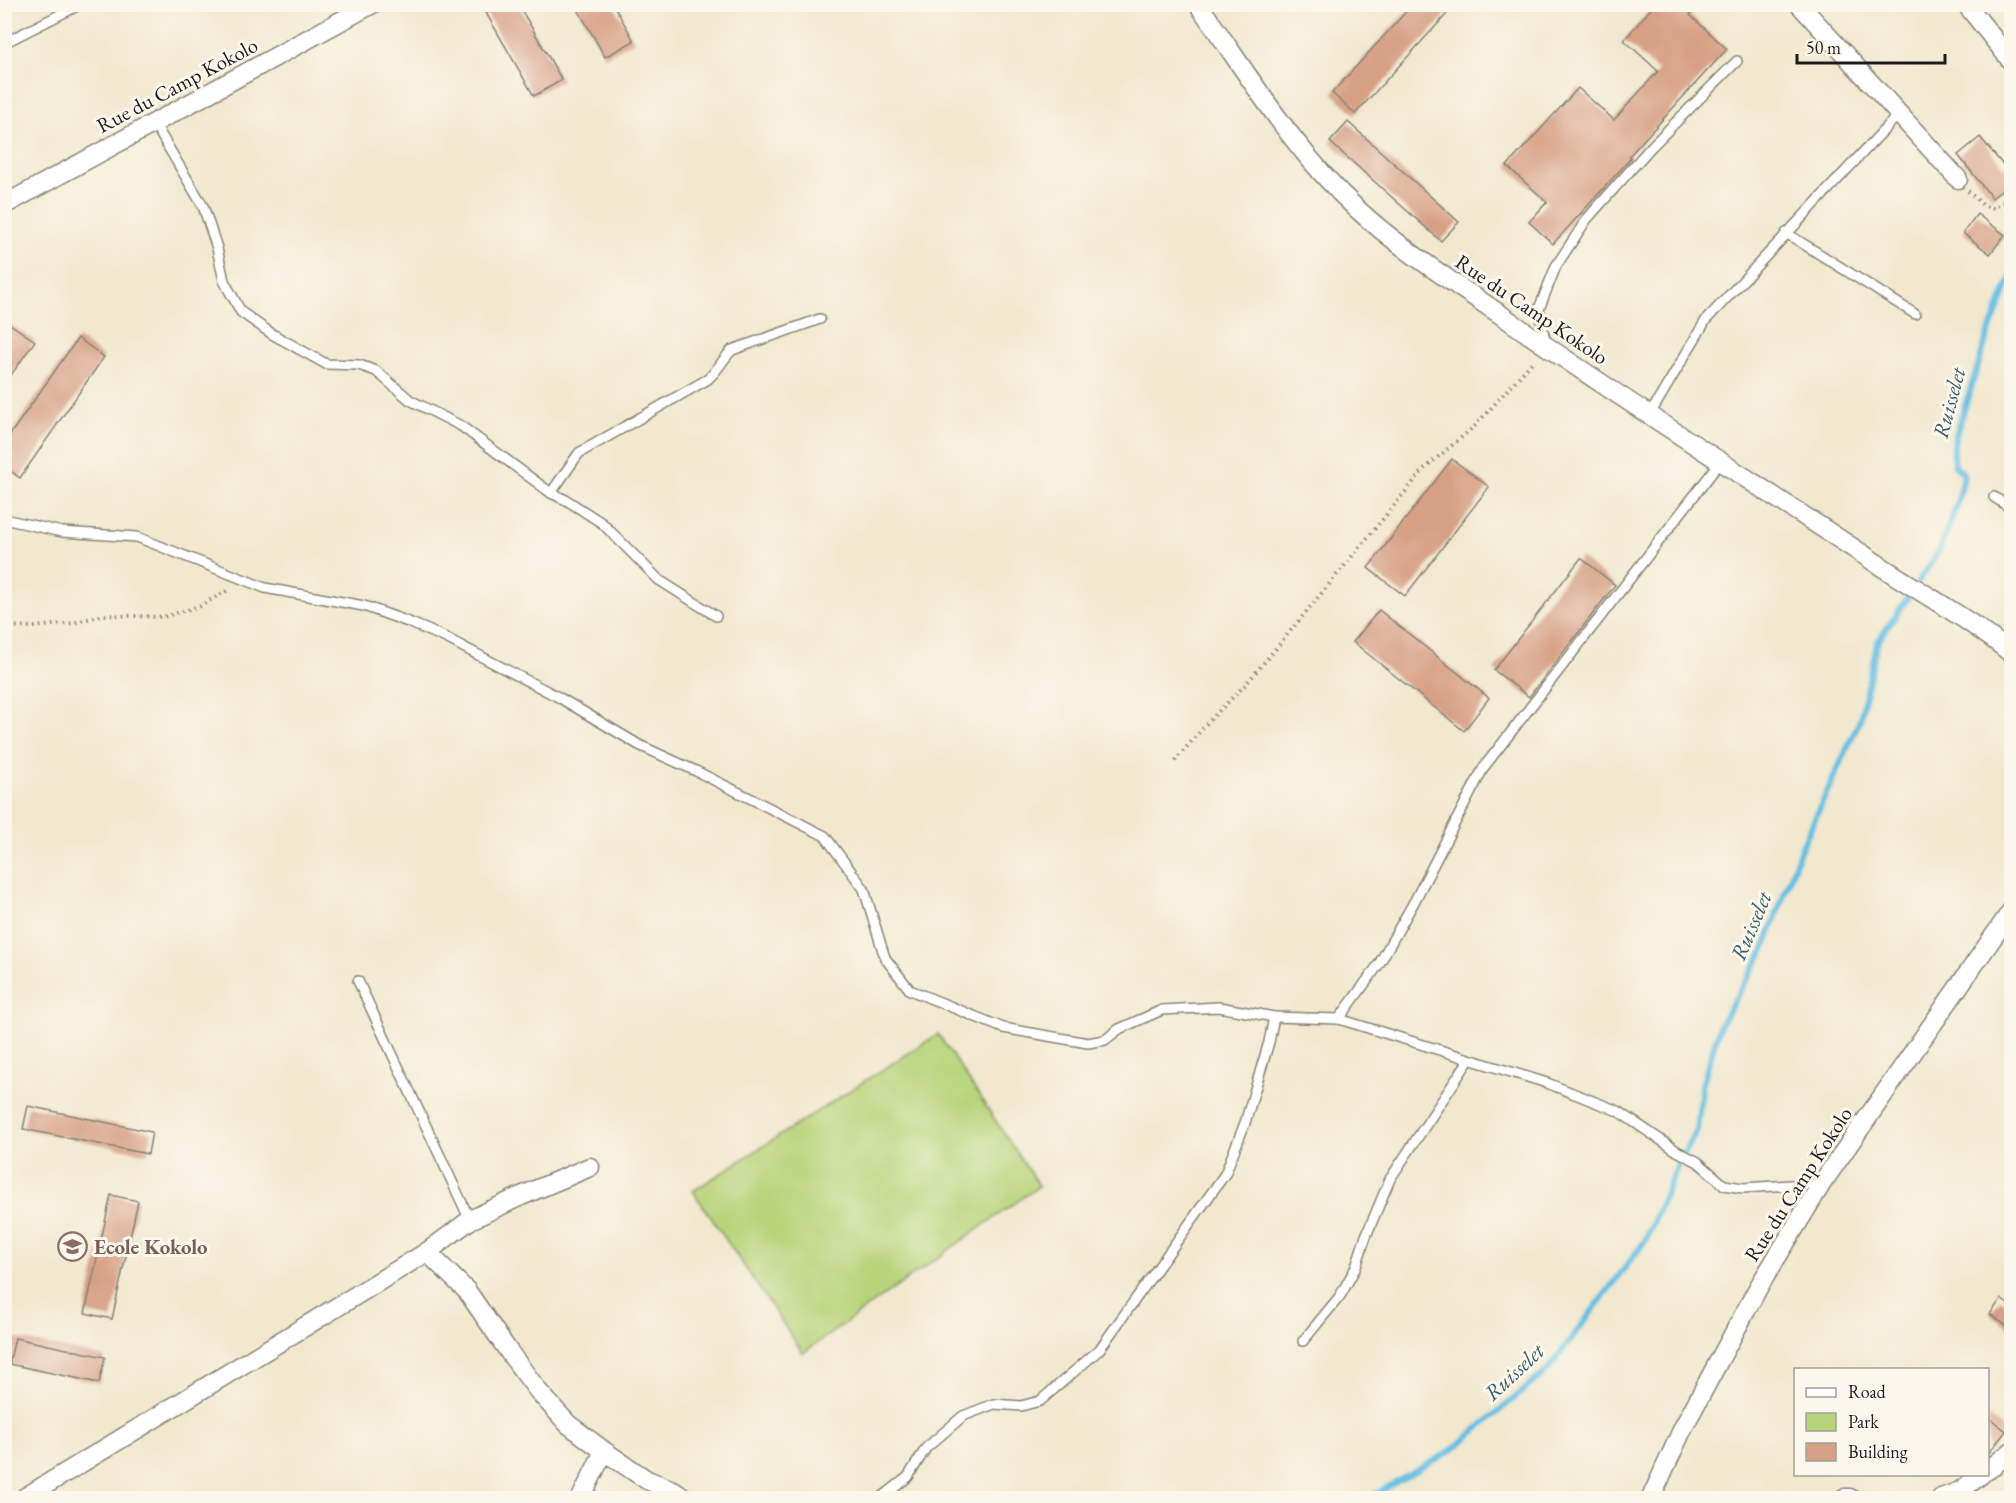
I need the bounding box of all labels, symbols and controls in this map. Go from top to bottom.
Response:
scale bar [1797,27,1946,65]
street label: Rue du Camp Kokolo [92,31,262,139]
text: 50 m [1806,36,1841,59]
street label: Rue du Camp Kokolo [1450,248,1614,370]
water label: Ruisselet [1926,363,1973,442]
water label: Ruisselet [1724,886,1779,965]
street label: Rue du Camp Kokolo [1738,1102,1858,1266]
school or university icon: Ecole Kokolo [57,1230,89,1262]
place label: Ecole Kokolo [94,1233,208,1260]
water label: Ruisselet [1478,1336,1551,1407]
legend [1794,1368,1989,1476]
text: Road [1848,1380,1887,1403]
text: Park [1848,1410,1879,1433]
text: Building [1848,1440,1908,1463]

